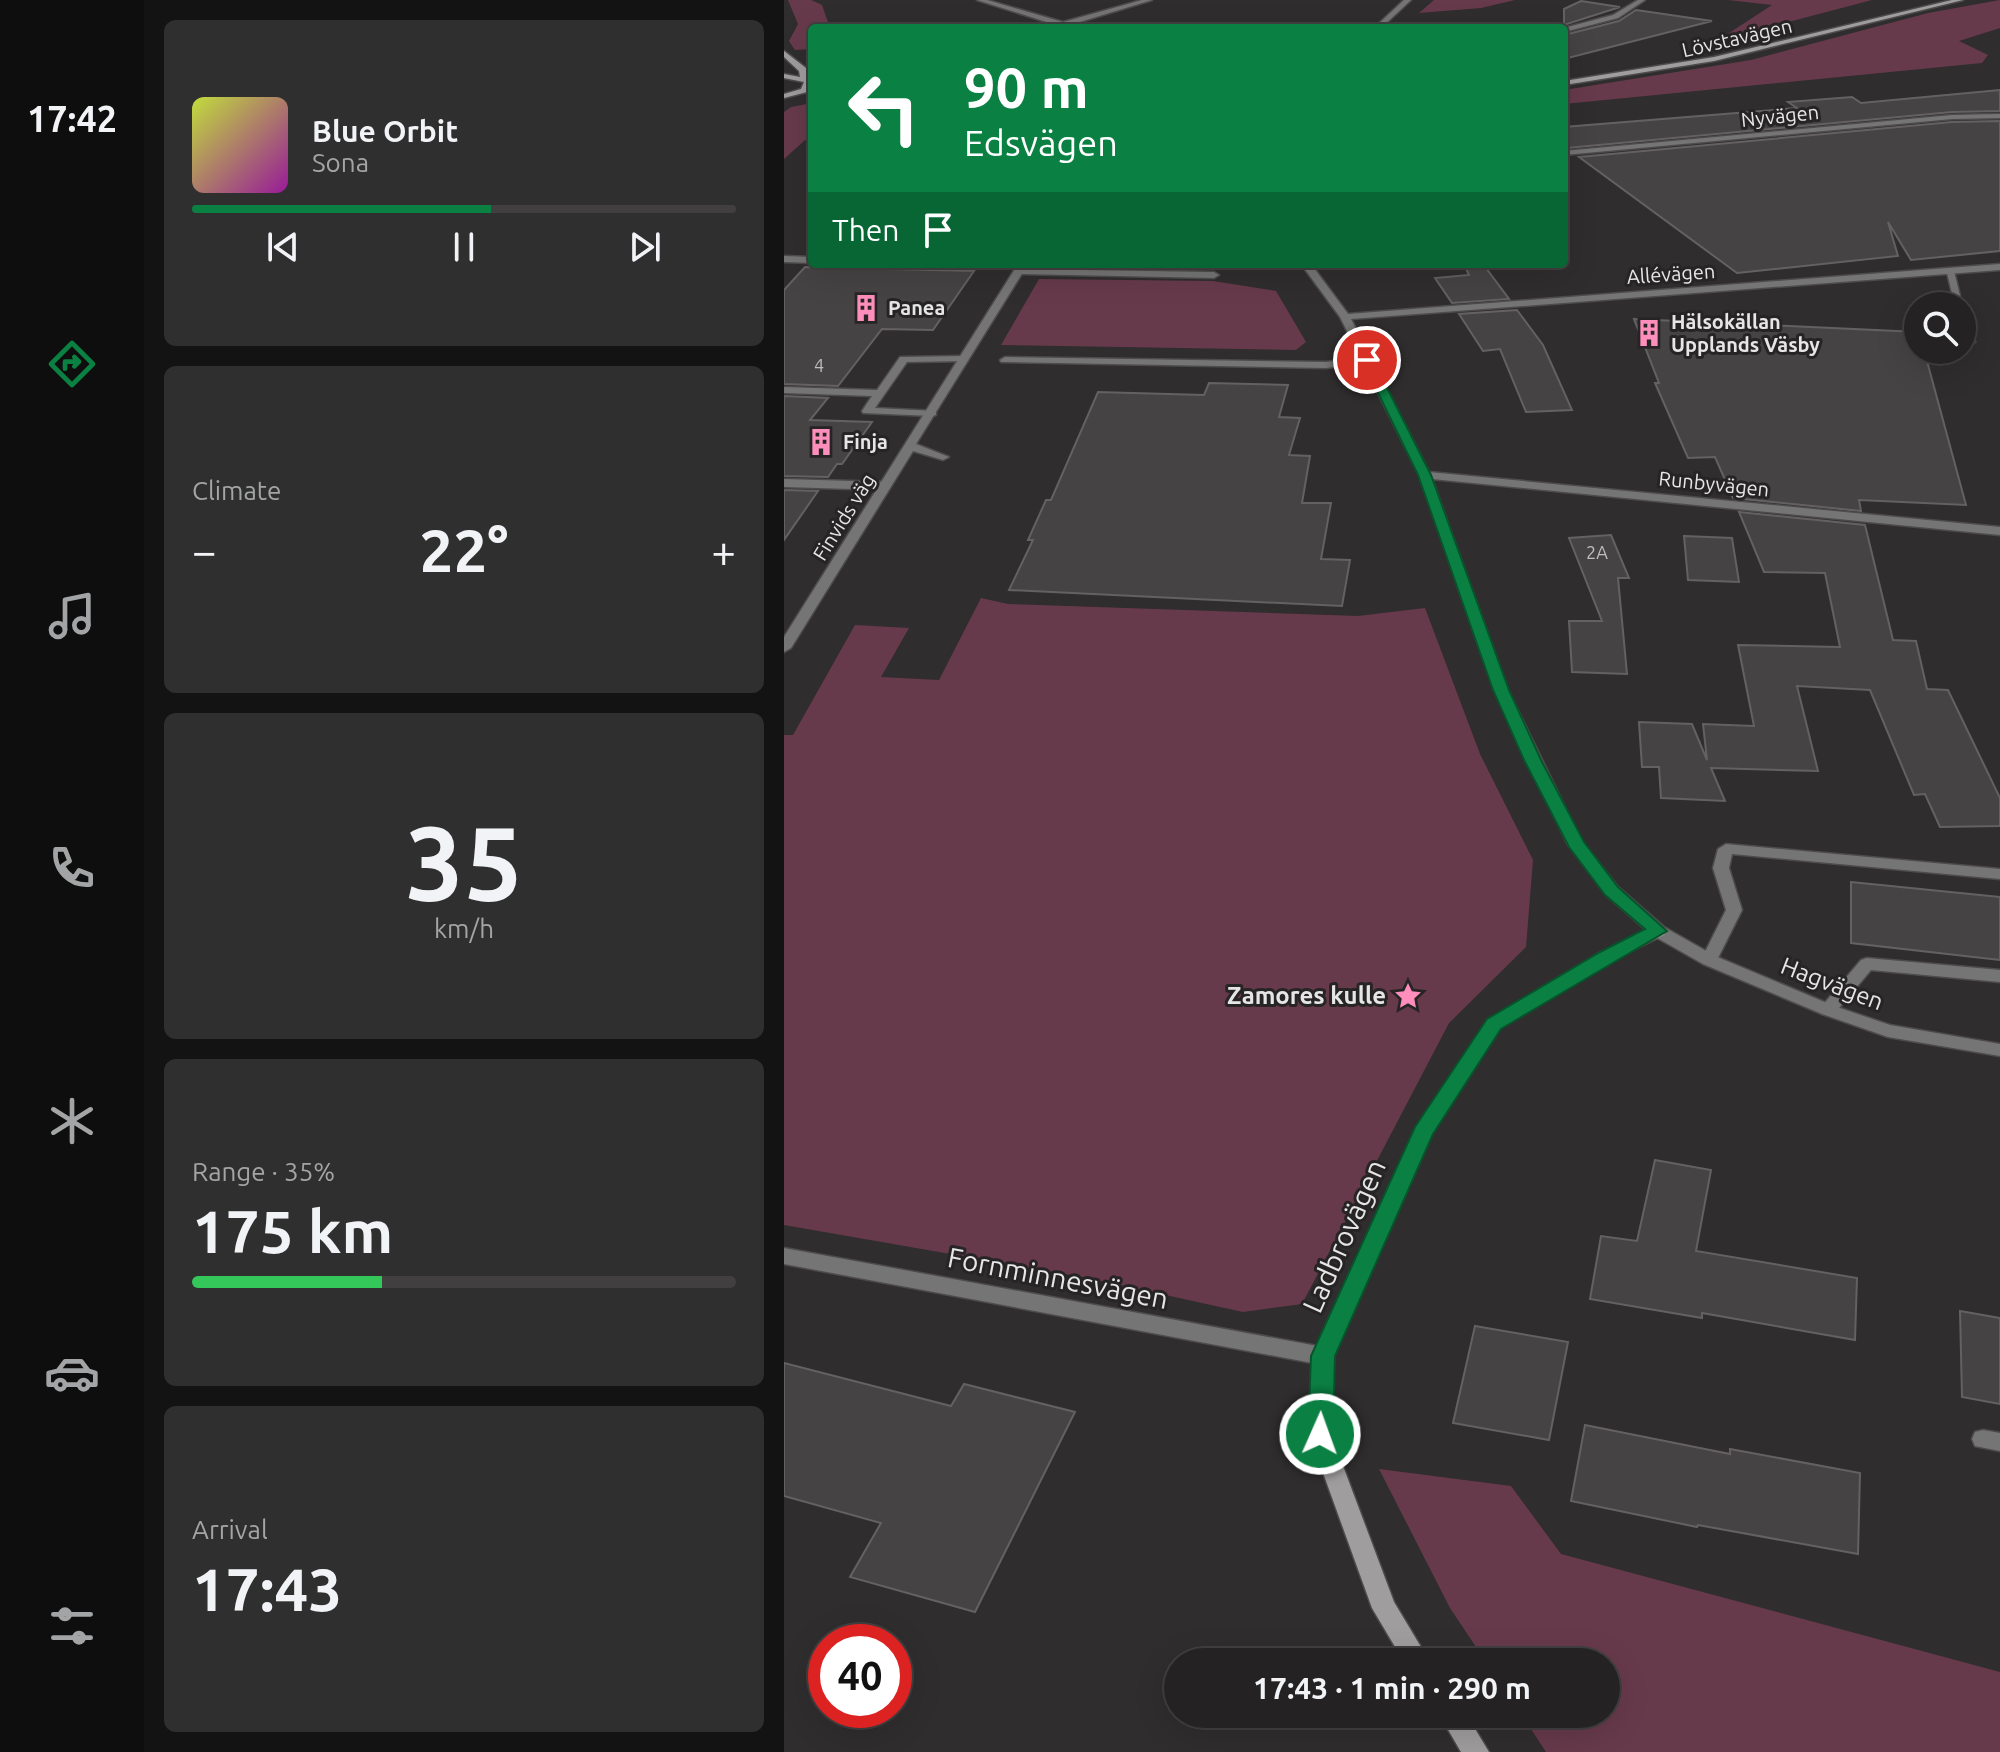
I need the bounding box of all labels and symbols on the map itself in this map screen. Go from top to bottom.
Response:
street label: Lövstavägen [1680,14,1794,61]
street label: Nyvägen [1740,100,1820,131]
street label: Allévägen [1626,259,1716,288]
building icon: Panea [851,293,881,323]
place label: Panea [888,296,945,319]
place label: Hälsokällan Upplands Väsby [1671,310,1820,356]
building icon: Hälsokällan Upplands Väsby [1634,318,1664,348]
pin [1333,326,1401,394]
house number: 4 [814,355,824,375]
building icon: Finja [806,427,836,457]
place label: Finja [843,430,888,453]
street label: Runbyvägen [1658,466,1770,501]
street label: Finvids väg [808,469,879,564]
house number: 2A [1586,542,1608,562]
street label: Hagvägen [1777,952,1887,1015]
place icon: Zamores kulle [1393,981,1423,1011]
place label: Zamores kulle [1227,982,1386,1009]
street label: Ladbrovägen [1296,1155,1391,1317]
street label: Fornminnesvägen [945,1241,1171,1314]
position arrow [1278,1392,1362,1476]
speed limit sign: 40 [808,1624,912,1728]

